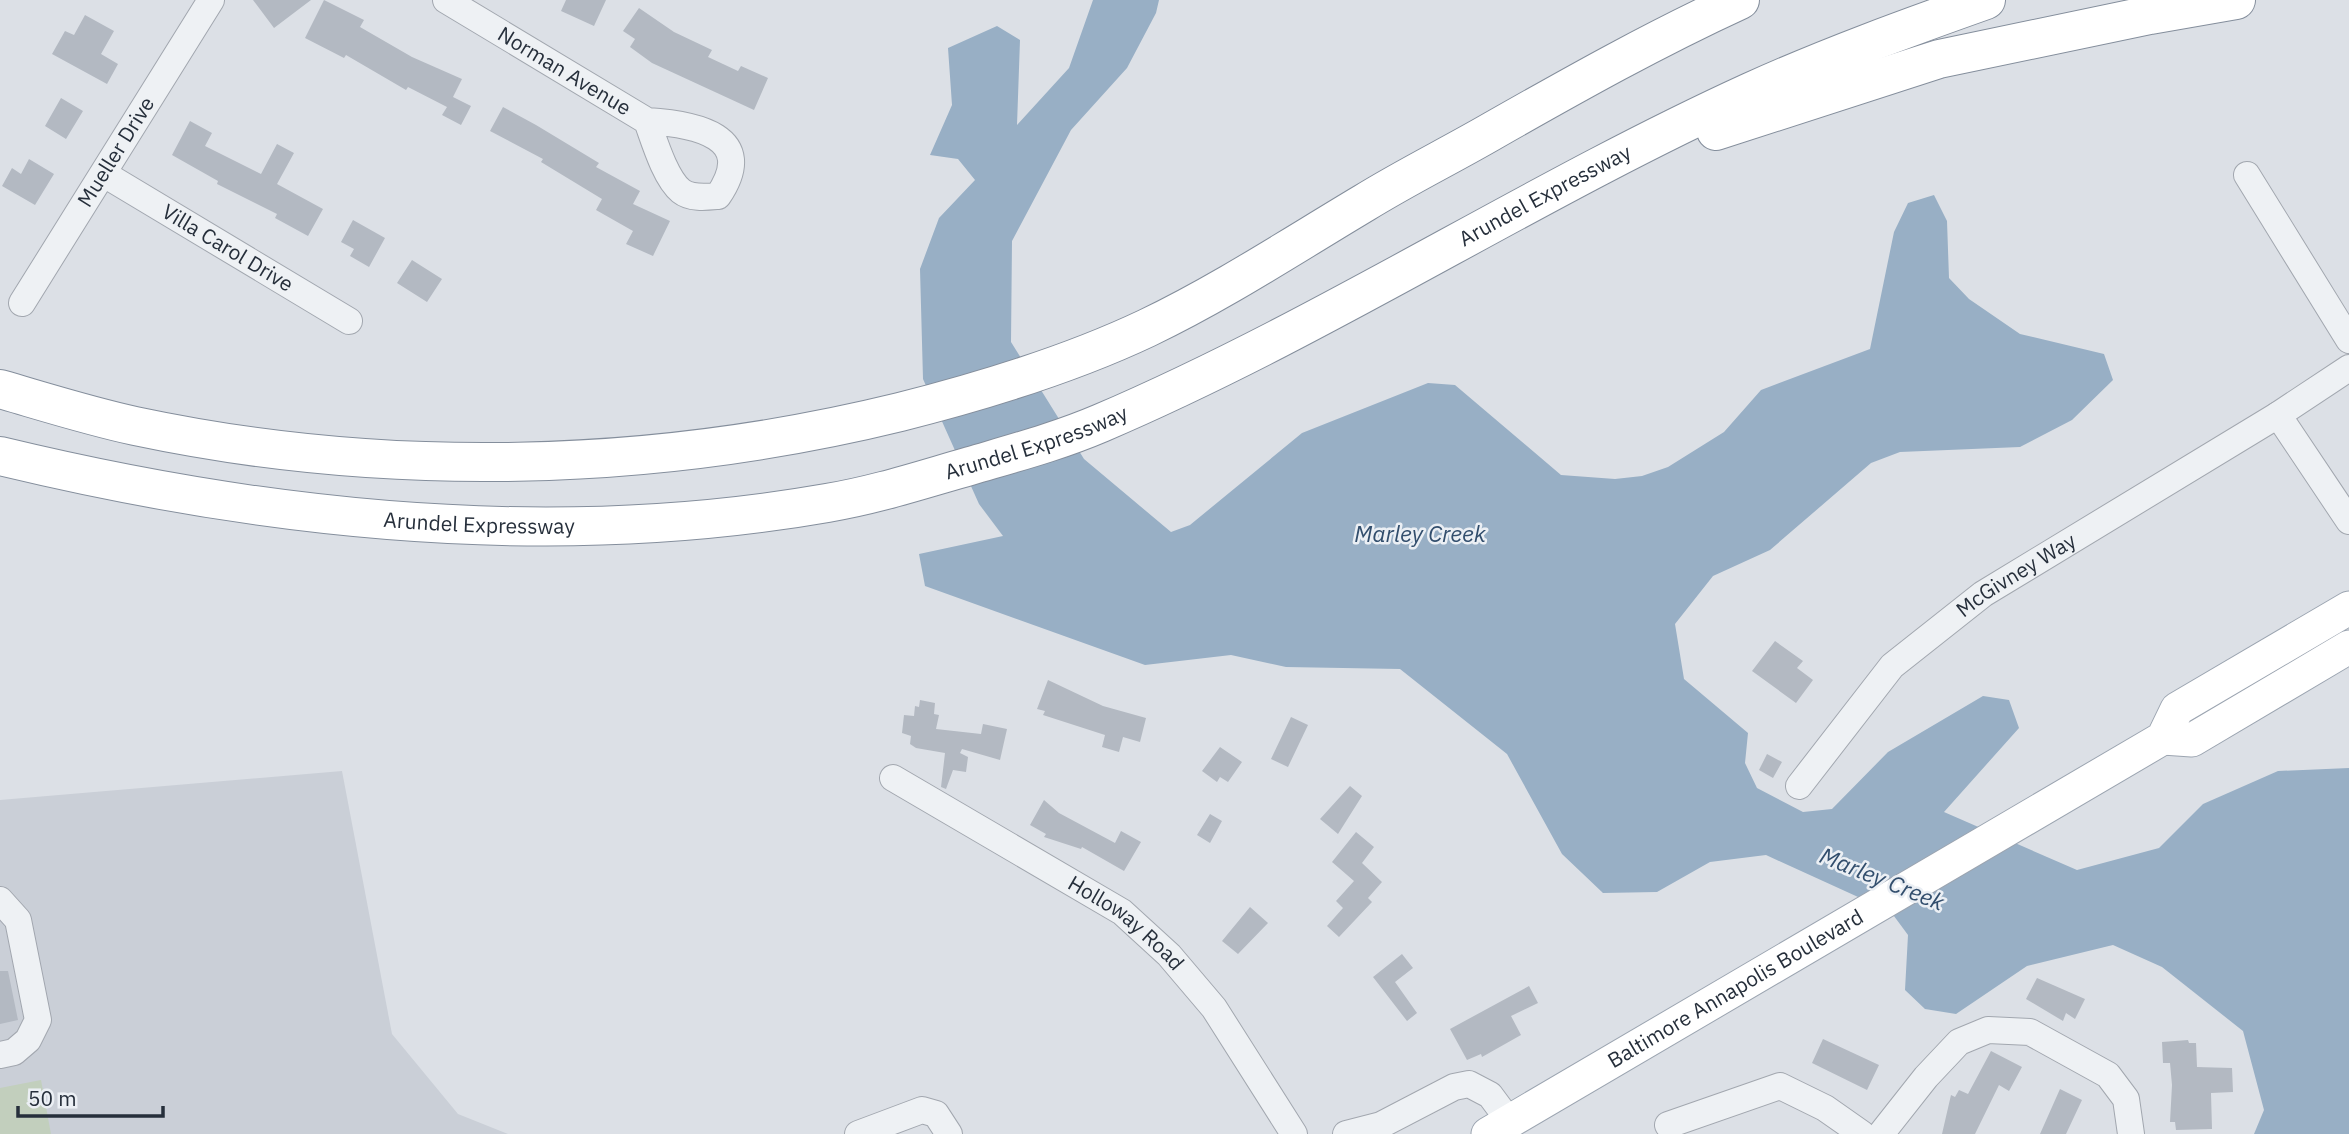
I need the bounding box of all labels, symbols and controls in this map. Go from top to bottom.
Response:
street label: Norman Avenue [493,19,637,121]
street label: Mueller Drive [70,91,160,212]
street label: Arundel Expressway [1454,137,1636,252]
street label: Villa Carol Drive [157,197,299,297]
street label: Arundel Expressway [941,398,1132,486]
street label: Arundel Expressway [383,505,576,540]
water label: Marley Creek [1354,518,1487,548]
street label: McGivney Way [1950,526,2081,623]
water label: Marley Creek [1816,840,1950,917]
street label: Holloway Road [1063,868,1191,976]
street label: Baltimore Annapolis Boulevard [1602,902,1868,1074]
scale bar [18,1074,163,1118]
text: 50 m [28,1084,77,1112]

